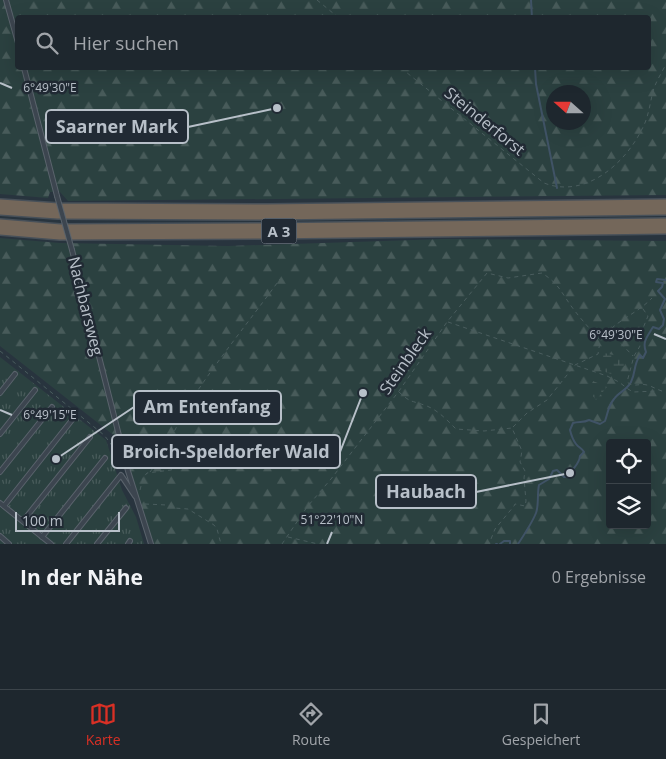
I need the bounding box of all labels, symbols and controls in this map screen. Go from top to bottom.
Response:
search box [15,15,651,70]
icon: search [33,29,61,57]
text: Hier suchen [73,30,179,56]
text: 6°49'30"E [23,79,77,96]
street label: Steinderforst [440,82,530,160]
north arrow [546,85,591,130]
callout: Saarner Mark [46,110,188,143]
text: Saarner Mark [56,114,179,138]
road number: A 3 [262,218,296,244]
street label: Nachbarsweg [63,254,109,358]
street label: Steinbleck [374,323,436,399]
text: 6°49'30"E [589,326,643,343]
callout: Am Entenfang [134,391,281,424]
text: Am Entenfang [144,394,270,418]
text: 6°49'15"E [23,406,77,423]
callout: Broich-Speldorfer Wald [112,435,340,468]
text: Broich-Speldorfer Wald [122,439,330,463]
map controls [606,439,651,529]
button: locate [606,439,651,484]
callout: Haubach [376,475,476,508]
text: Haubach [386,479,466,503]
button: layers [606,484,651,529]
scale bar [15,509,120,532]
text: 100 m [22,511,63,530]
text: 51°22'10"N [301,511,363,528]
text: In der Nähe [20,563,143,591]
text: 0 Ergebnisse [552,566,646,588]
tab: Karte [86,700,121,749]
tab: Route [292,700,330,749]
tab: Gespeichert [502,700,580,749]

